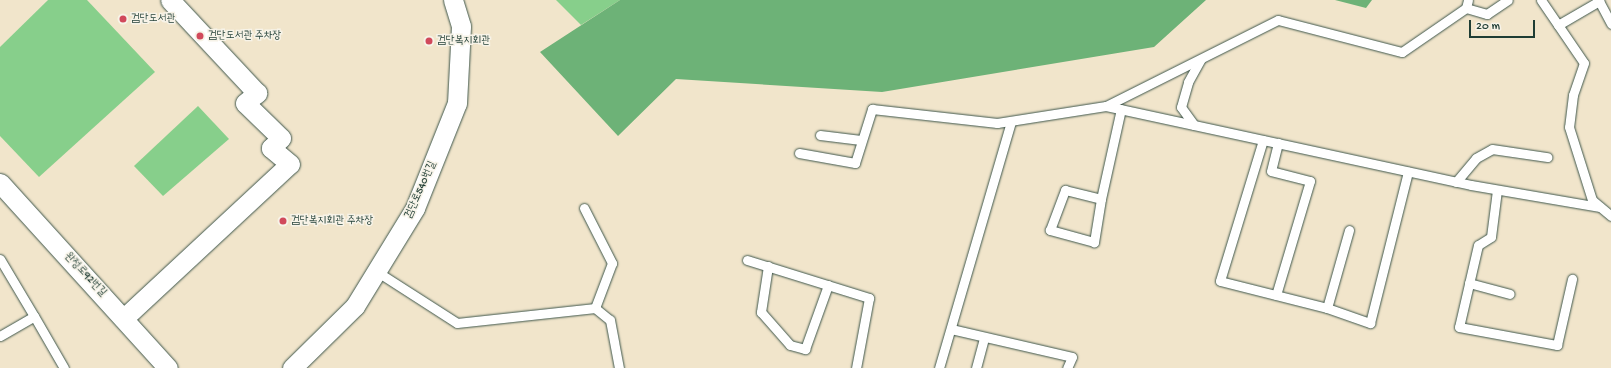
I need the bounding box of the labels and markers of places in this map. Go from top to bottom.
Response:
place label: 검단도서관 [131,12,175,26]
marker: 검단도서관 [118,14,128,24]
place label: 검단도서관 주차장 [208,29,281,43]
marker: 검단도서관 주차장 [195,31,205,41]
place label: 검단복지회관 [437,34,490,48]
marker: 검단복지회관 [424,36,434,46]
place label: 검단복지회관 주차장 [291,214,373,228]
marker: 검단복지회관 주차장 [278,216,288,226]

